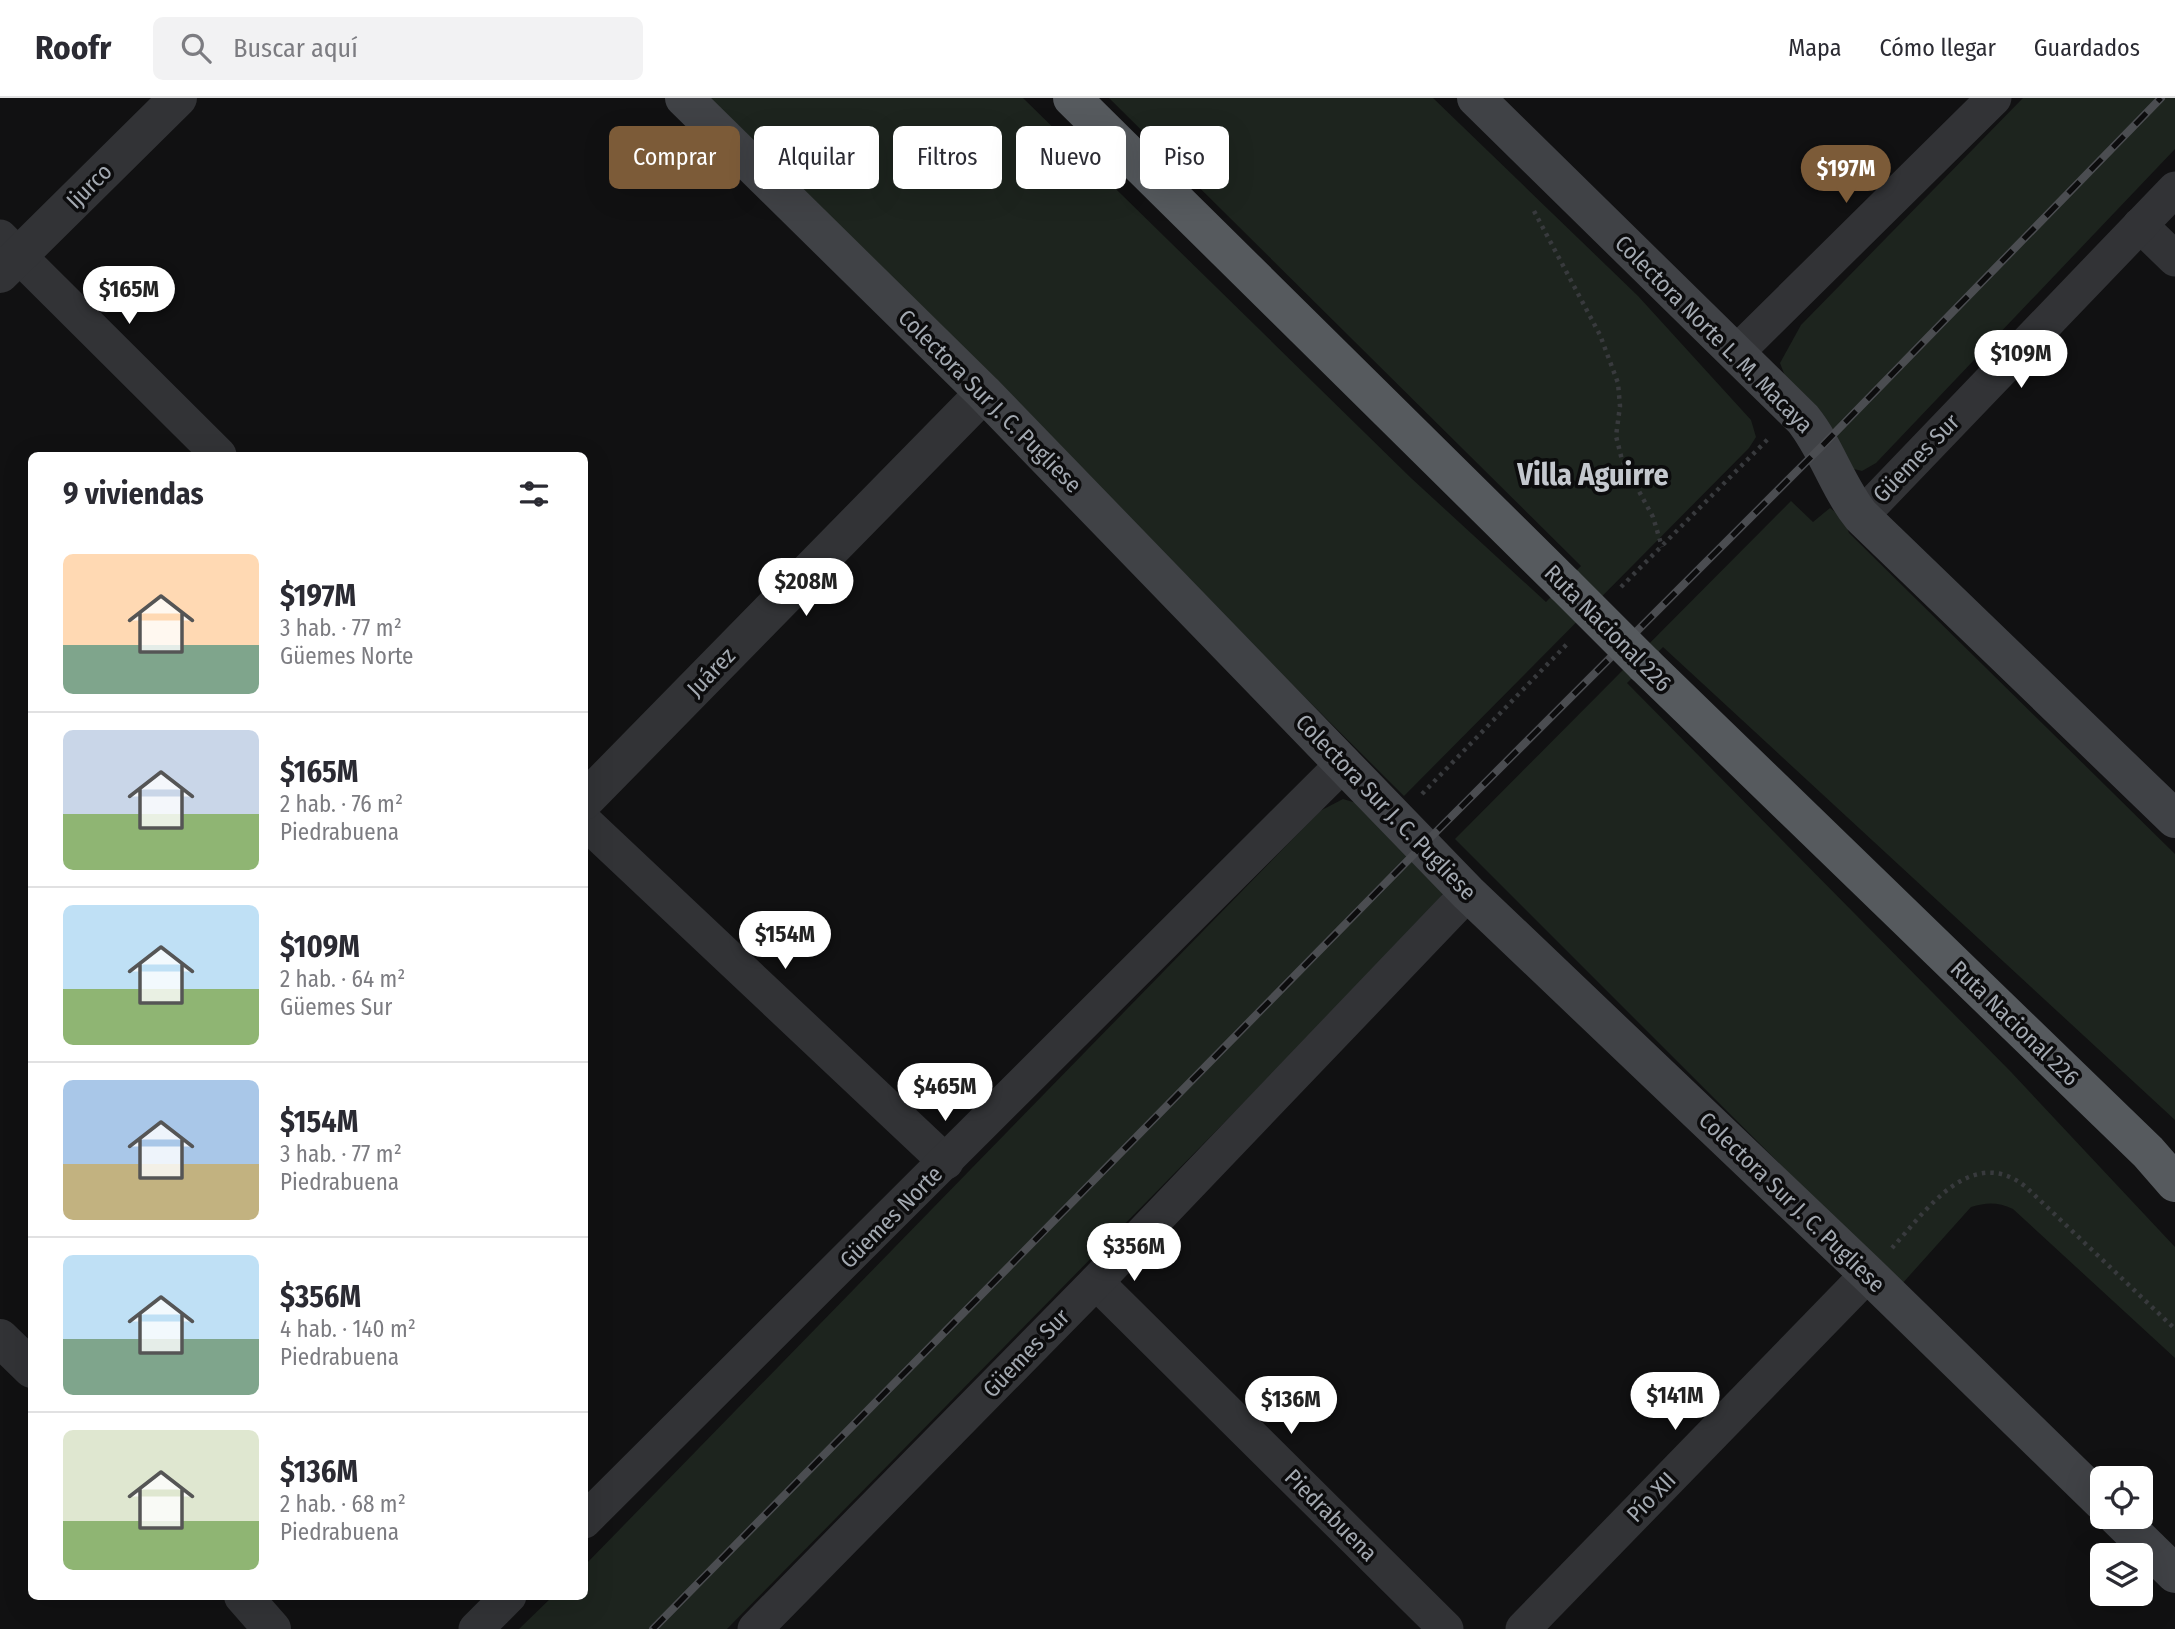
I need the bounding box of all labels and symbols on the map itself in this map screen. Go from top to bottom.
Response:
pin: $197M [1797,146,1895,205]
street label: Ijurco [60,157,118,215]
street label: Colectora Norte L. M. Macaya [1609,229,1819,439]
pin: $165M [80,266,178,326]
street label: Colectora Sur J. C. Pugliese [892,303,1088,499]
pin: $109M [1972,330,2070,390]
street label: Güemes Sur [1867,408,1965,508]
district label: Villa Aguirre [1516,457,1669,493]
pin: $208M [757,559,855,618]
street label: Ruta Nacional 226 [1539,559,1677,697]
street label: Juárez [681,642,741,702]
street label: Colectora Sur J. C. Pugliese [1290,708,1482,906]
pin: $154M [736,912,834,971]
street label: Ruta Nacional 226 [1945,955,2085,1091]
pin: $465M [896,1063,994,1123]
street label: Colectora Sur J. C. Pugliese [1693,1106,1891,1298]
street label: Güemes Norte [834,1160,948,1274]
pin: $356M [1085,1224,1183,1283]
street label: Güemes Sur [977,1303,1075,1403]
pin: $141M [1626,1372,1724,1432]
pin: $136M [1242,1376,1340,1436]
street label: Piedrabuena [1279,1463,1383,1567]
street label: Pío XII [1621,1466,1681,1528]

